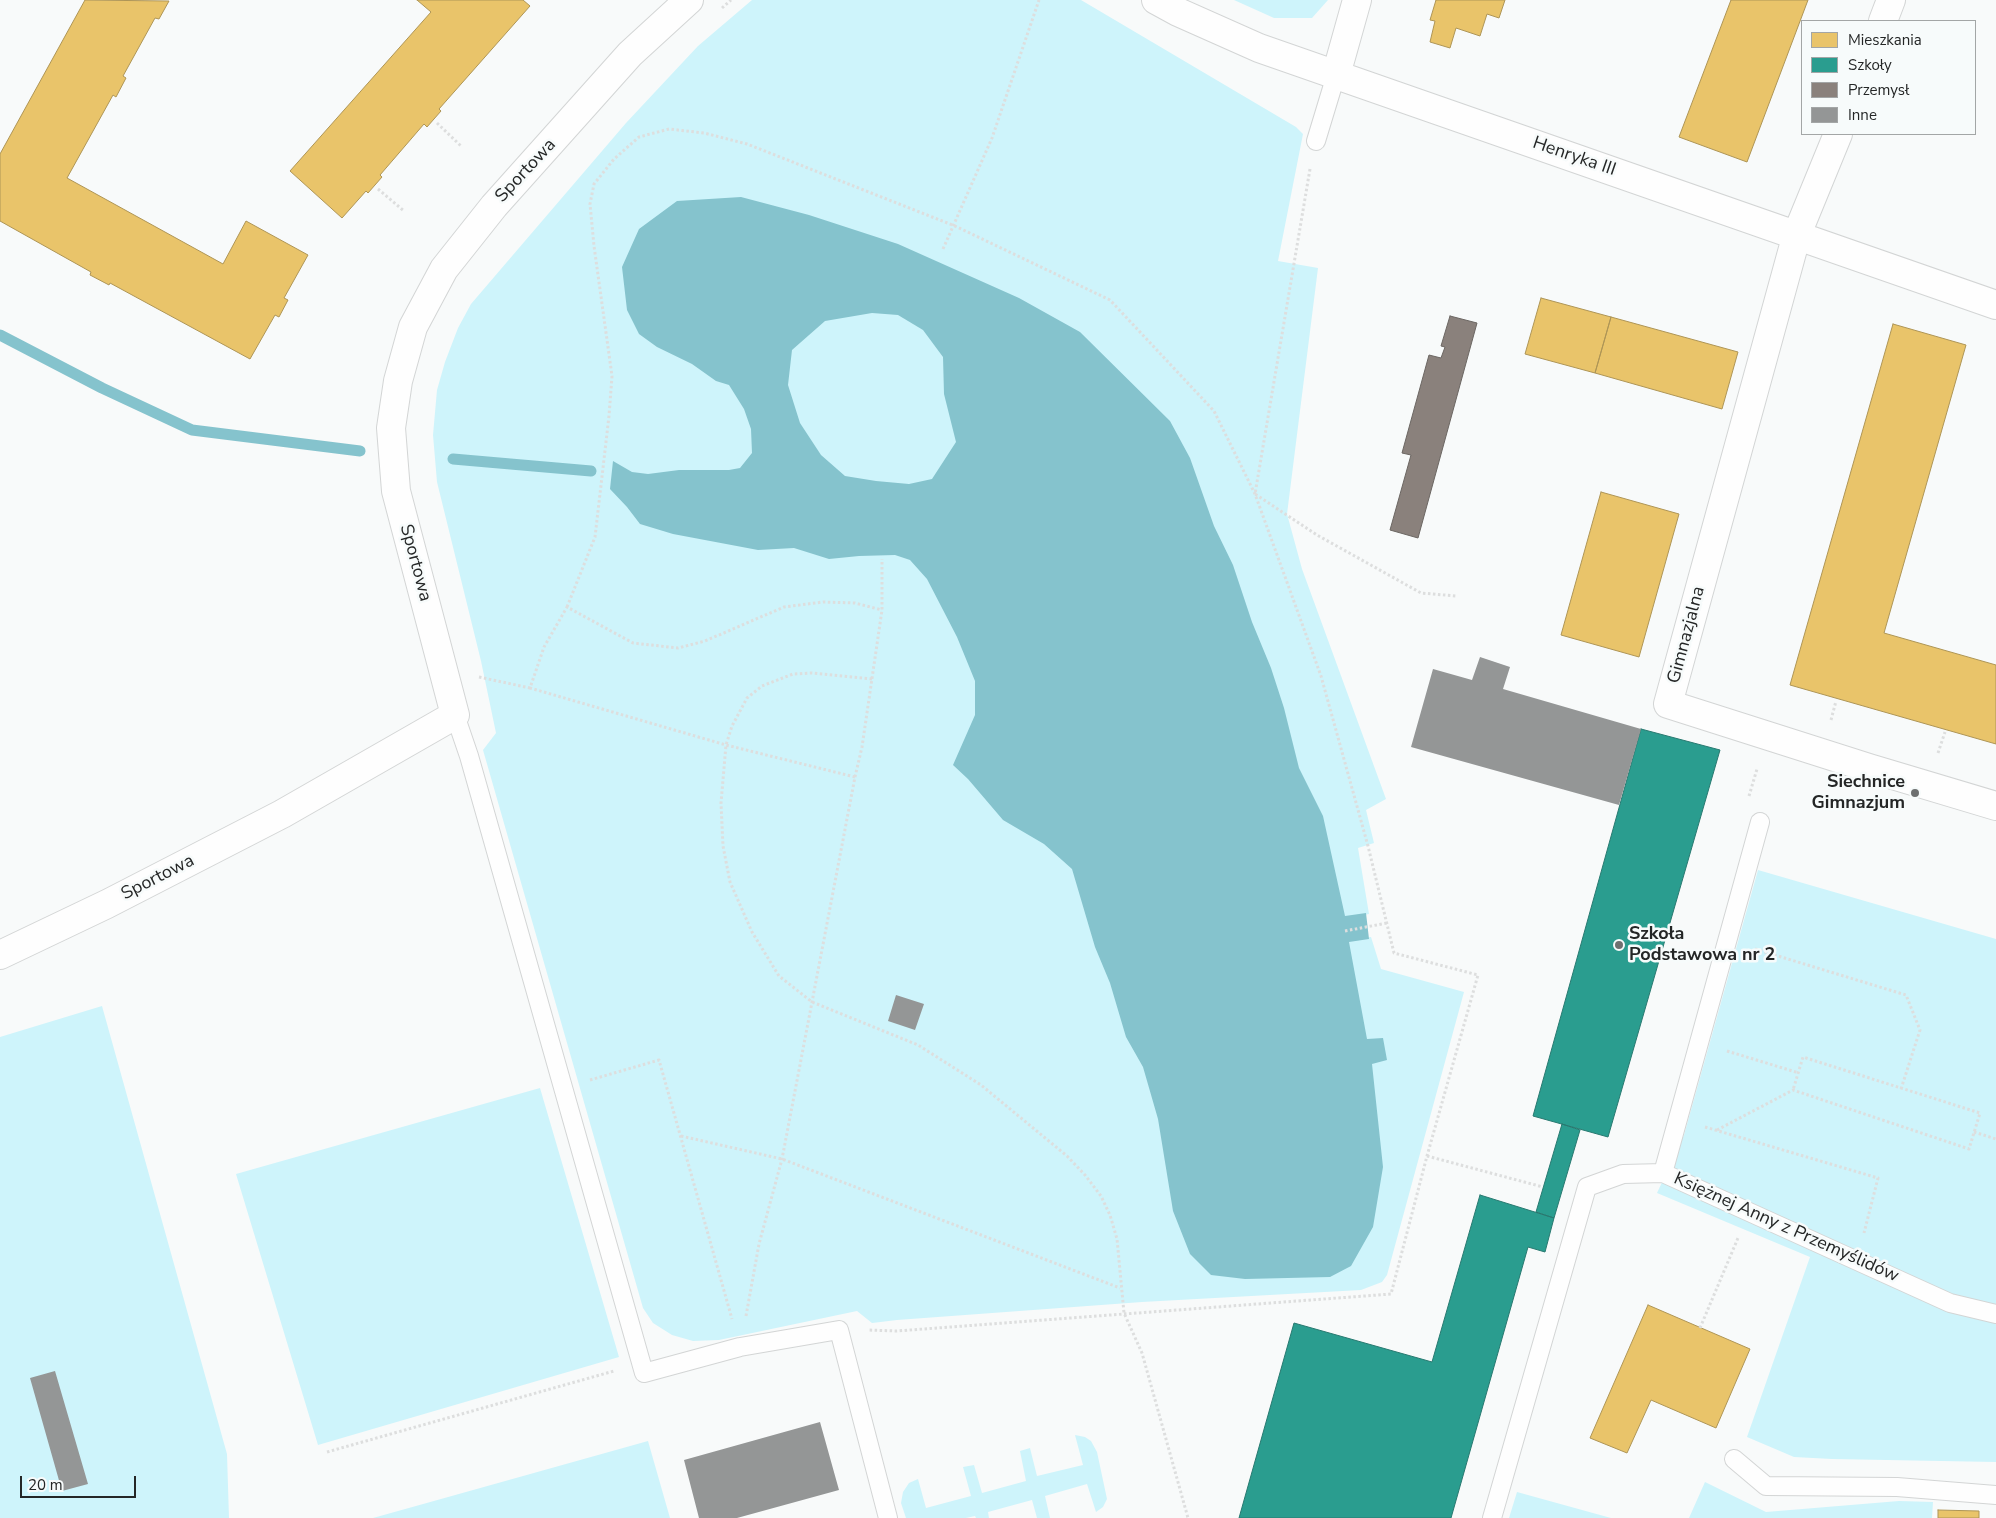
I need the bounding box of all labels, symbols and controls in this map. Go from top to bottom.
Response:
legend [1801,20,1976,135]
text: Mieszkania [1848,30,1922,50]
text: Szkoły [1848,55,1892,75]
text: Przemysł [1848,80,1910,100]
text: Inne [1848,105,1877,125]
street label: Henryka III [1530,133,1618,181]
street label: Sportowa [491,135,561,207]
street label: Sportowa [394,522,436,604]
street label: Gimnazjalna [1664,584,1710,686]
place label: Siechnice Gimnazjum [1812,772,1905,814]
marker: Siechnice Gimnazjum [1909,787,1921,799]
street label: Sportowa [118,850,198,906]
place label: Szkoła Podstawowa nr 2 [1629,924,1775,966]
marker: Szkoła Podstawowa nr 2 [1613,939,1625,951]
street label: Księżnej Anny z Przemyślidów [1670,1168,1902,1288]
scale bar [22,1466,139,1498]
text: 20 m [28,1475,63,1495]

